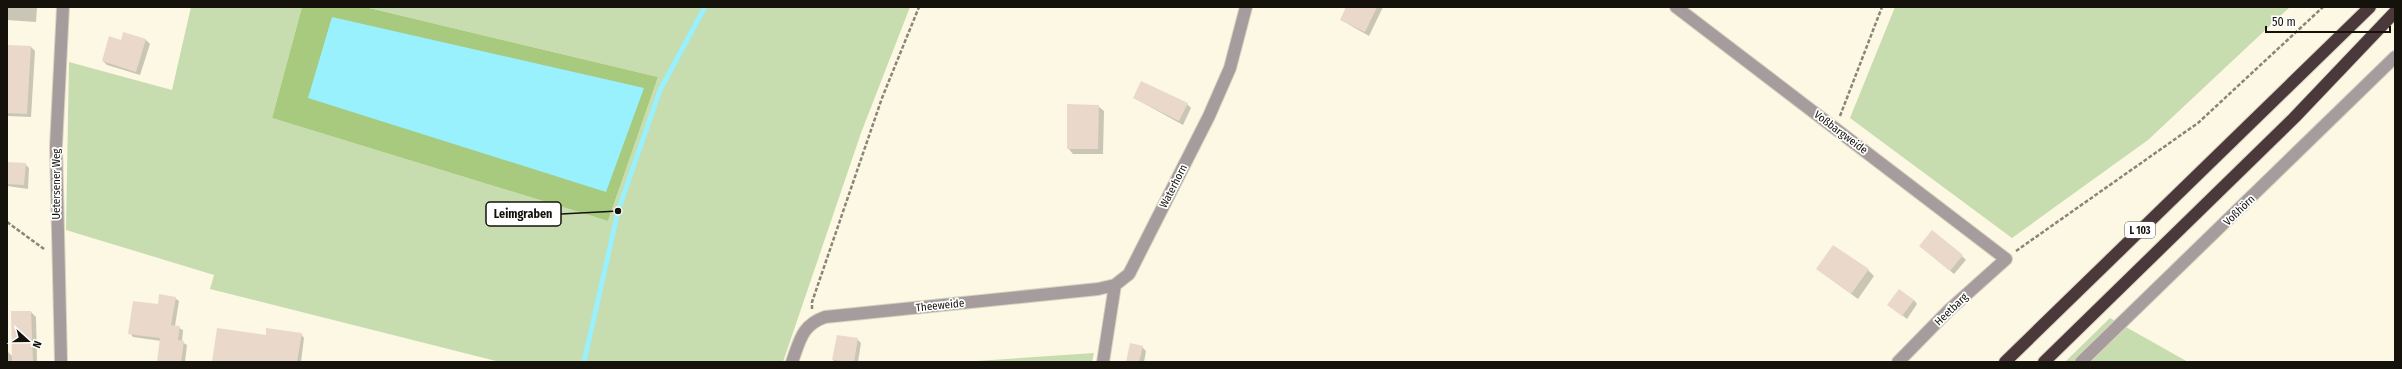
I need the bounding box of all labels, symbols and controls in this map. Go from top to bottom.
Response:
scale bar [2266,8,2390,34]
text: 50 m [2272,15,2296,29]
street label: Voßbargweide [1811,108,1870,157]
street label: Uetersener Weg [50,148,63,219]
street label: Waterhorn [1157,162,1190,210]
street label: Voßhörn [2221,192,2258,228]
callout: Leimgraben [486,202,561,226]
text: Leimgraben [494,207,552,221]
road number: L 103 [2125,222,2155,238]
street label: Heetbarg [1932,290,1971,328]
street label: Theeweide [915,296,965,314]
north arrow [8,321,48,361]
text: N [30,339,44,350]

